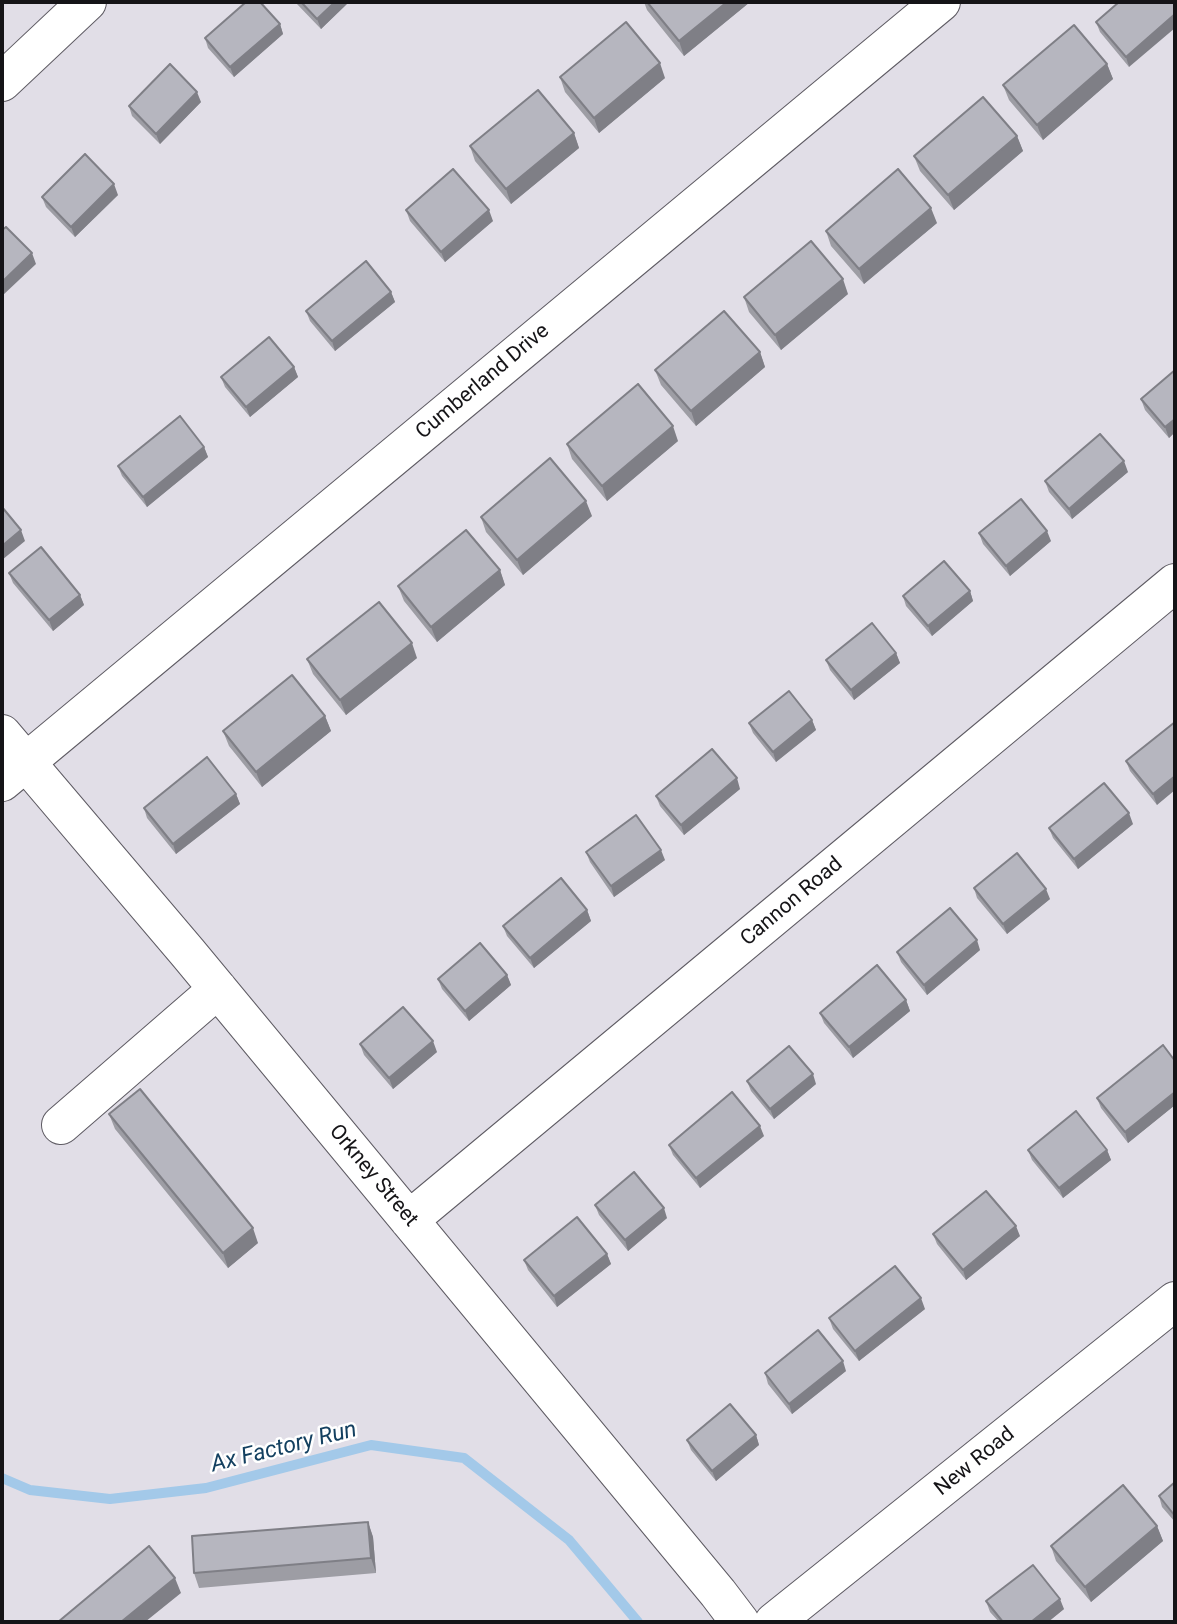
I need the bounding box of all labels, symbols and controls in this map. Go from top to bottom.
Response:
street label: Cumberland Drive [411,319,555,445]
street label: Cannon Road [736,852,848,952]
street label: Orkney Street [323,1120,423,1232]
water label: Ax Factory Run [208,1417,360,1479]
street label: New Road [930,1422,1020,1502]

